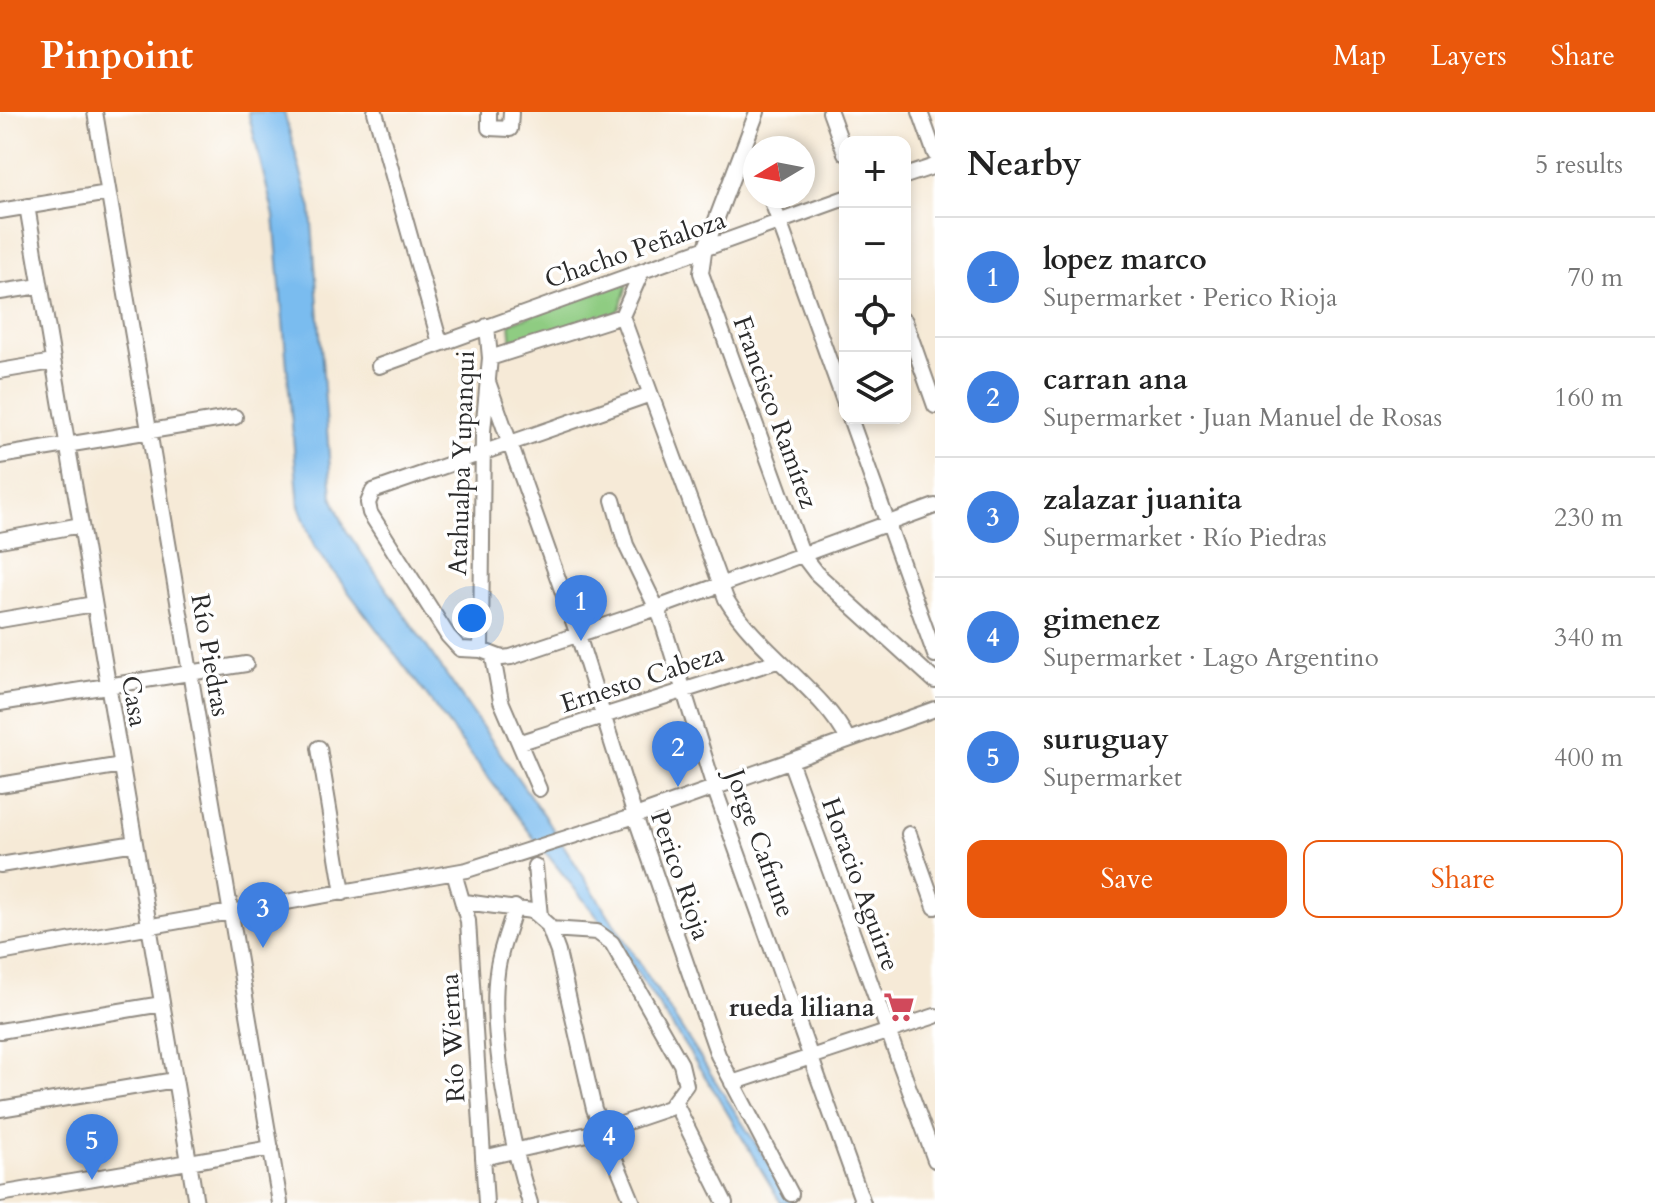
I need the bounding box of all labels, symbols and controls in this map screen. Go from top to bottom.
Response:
text: Pinpoint [40,30,193,82]
text: Map [1333,37,1386,75]
text: Layers [1430,37,1507,75]
text: Share [1551,37,1615,75]
north arrow [743,136,815,208]
map controls [839,136,911,424]
button: + [839,136,911,208]
text: Nearby [967,141,1082,187]
text: 5 results [1535,147,1623,182]
street label: Chacho Peñaloza [540,202,730,297]
button: − [839,208,911,280]
text: lopez marco [1043,239,1207,280]
text: 1 [986,260,1000,295]
text: 70 m [1567,260,1623,295]
button: locate [839,280,911,352]
text: Supermarket · Perico Rioja [1043,280,1337,315]
street label: Francisco Ramírez [724,311,827,514]
street label: Atahualpa Yupanqui [440,350,483,576]
button: layers [839,352,911,424]
text: carran ana [1043,359,1188,400]
text: 2 [986,380,1000,415]
text: 160 m [1554,380,1623,415]
text: Supermarket · Juan Manuel de Rosas [1043,400,1442,435]
text: zalazar juanita [1043,479,1242,520]
text: 3 [986,500,1000,535]
text: 230 m [1554,500,1623,535]
text: Supermarket · Río Piedras [1043,520,1327,555]
pin: 1 [555,575,607,641]
street label: Río Piedras [182,591,239,719]
your location [452,598,492,638]
text: gimenez [1043,599,1160,640]
text: 4 [986,620,1000,655]
text: 340 m [1554,620,1623,655]
street label: Ernesto Cabeza [556,636,728,721]
text: Supermarket · Lago Argentino [1043,640,1379,675]
street label: Casa [113,673,156,729]
text: suruguay [1043,719,1169,760]
pin: 2 [652,721,704,787]
text: 5 [986,740,1000,775]
text: 400 m [1554,740,1623,775]
text: Supermarket [1043,760,1182,795]
street label: Jorge Cafrune [716,761,803,922]
street label: Horacio Aguirre [813,793,908,976]
street label: Perico Rioja [642,806,719,945]
button: Save [967,840,1287,918]
button: Share [1303,840,1623,918]
pin: 3 [237,882,289,948]
street label: Río Wierna [432,972,473,1104]
place label: rueda liliana [729,990,875,1025]
supermarket icon: rueda liliana [882,990,916,1024]
pin: 4 [583,1110,635,1176]
pin: 5 [66,1114,118,1180]

